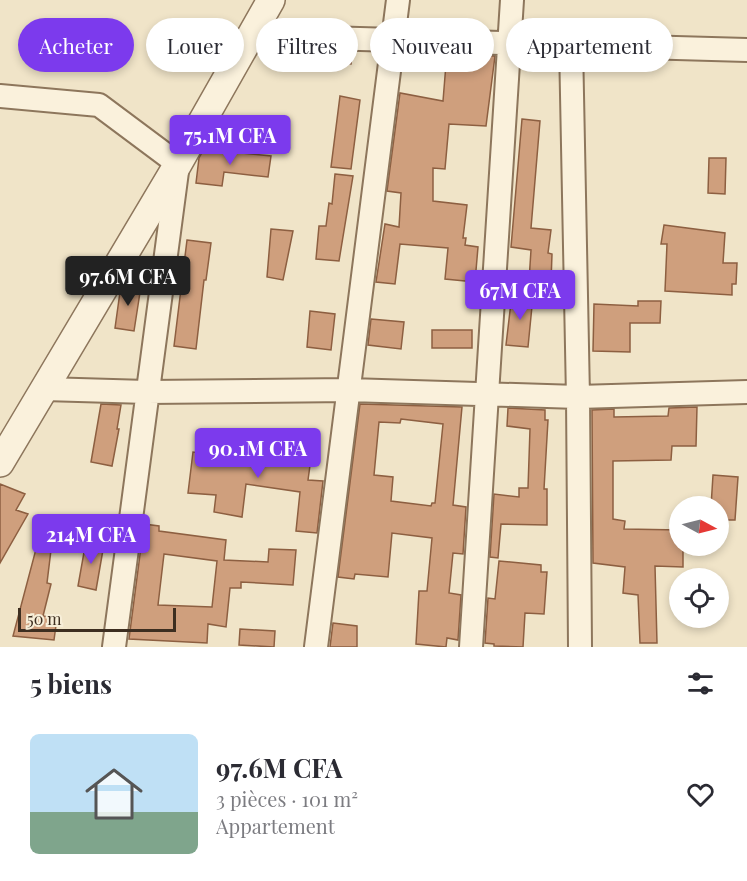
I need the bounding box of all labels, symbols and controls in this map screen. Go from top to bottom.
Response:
chip: Acheter [18,18,134,72]
chip: Louer [146,18,244,72]
chip: Filtres [256,18,358,72]
chip: Nouveau [370,18,494,72]
chip: Appartement [506,18,673,72]
pin: 75.1M CFA [161,115,299,166]
text: 75.1M CFA [184,121,276,148]
pin: 97.6M CFA [59,256,197,307]
text: 97.6M CFA [79,262,177,289]
pin: 67M CFA [465,270,575,321]
text: 67M CFA [479,276,561,303]
pin: 90.1M CFA [189,428,327,479]
text: 90.1M CFA [209,434,307,461]
north arrow [669,496,729,556]
map controls [669,496,729,628]
pin: 214M CFA [29,514,153,565]
text: 214M CFA [46,520,136,547]
button: locate [669,568,729,628]
scale bar [18,605,176,632]
text: 50 m [27,608,61,629]
text: 5 biens [30,666,112,701]
icon: filters [684,667,717,700]
text: 97.6M CFA [216,750,343,785]
icon: home [78,758,150,830]
icon: heart [684,778,717,811]
text: 3 pièces · 101 m² [216,785,358,812]
text: Appartement [216,812,335,839]

